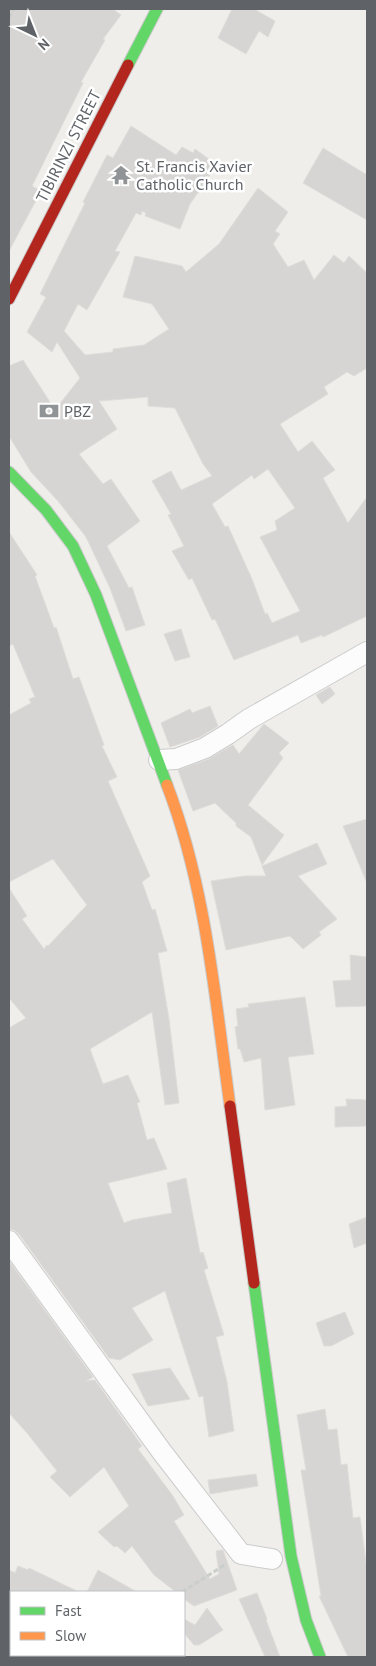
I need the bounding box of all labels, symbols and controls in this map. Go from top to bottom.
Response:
north arrow [10,10,60,60]
text: N [34,35,53,54]
street label: TIBIRINZI STREET [31,87,105,205]
place label: St. Francis Xavier Catholic Church [136,156,253,194]
temple icon: St. Francis Xavier Catholic Church [110,164,132,186]
bank icon: PBZ [38,400,60,422]
place label: PBZ [64,401,91,421]
legend [10,1591,185,1656]
text: Fast [55,1601,82,1620]
text: Slow [55,1626,86,1645]

